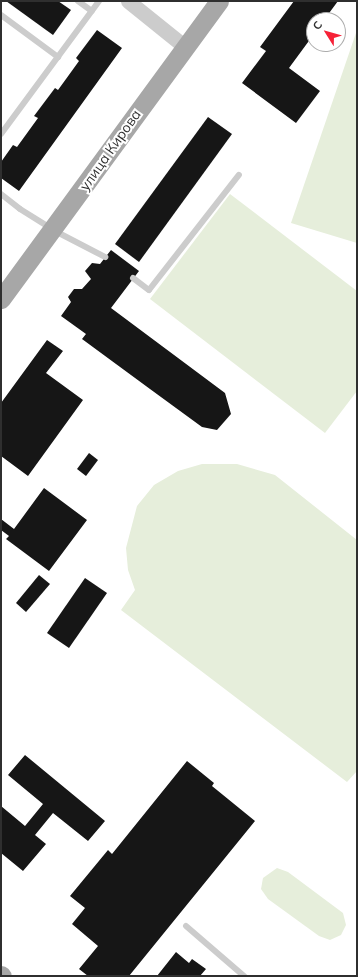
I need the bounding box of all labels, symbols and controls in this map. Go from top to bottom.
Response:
north arrow [306,12,346,52]
text: С [309,18,325,33]
street label: улица Кирова [76,106,144,194]

